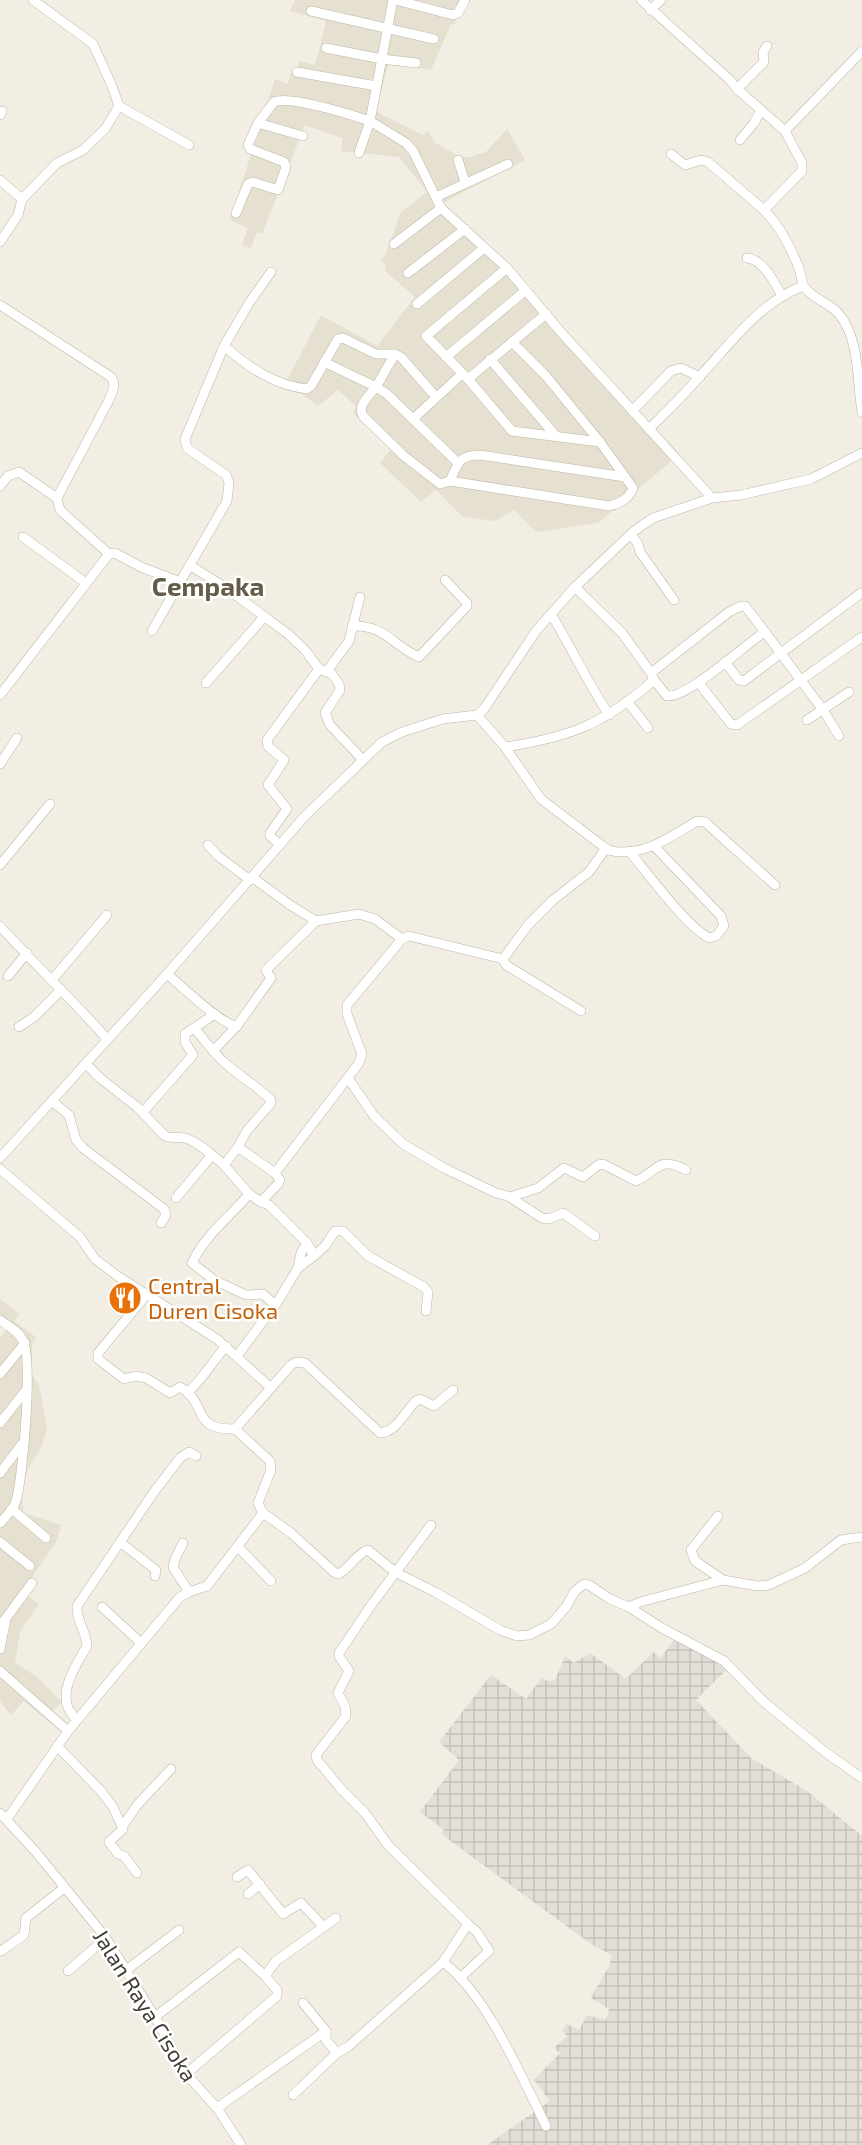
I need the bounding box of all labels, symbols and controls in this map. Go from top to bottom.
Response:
district label: Cempaka [152,570,264,601]
place label: Central Duren Cisoka [148,1272,278,1323]
restaurant icon: Central Duren Cisoka [107,1280,143,1316]
street label: Jalan Raya Cisoka [89,1924,203,2086]

